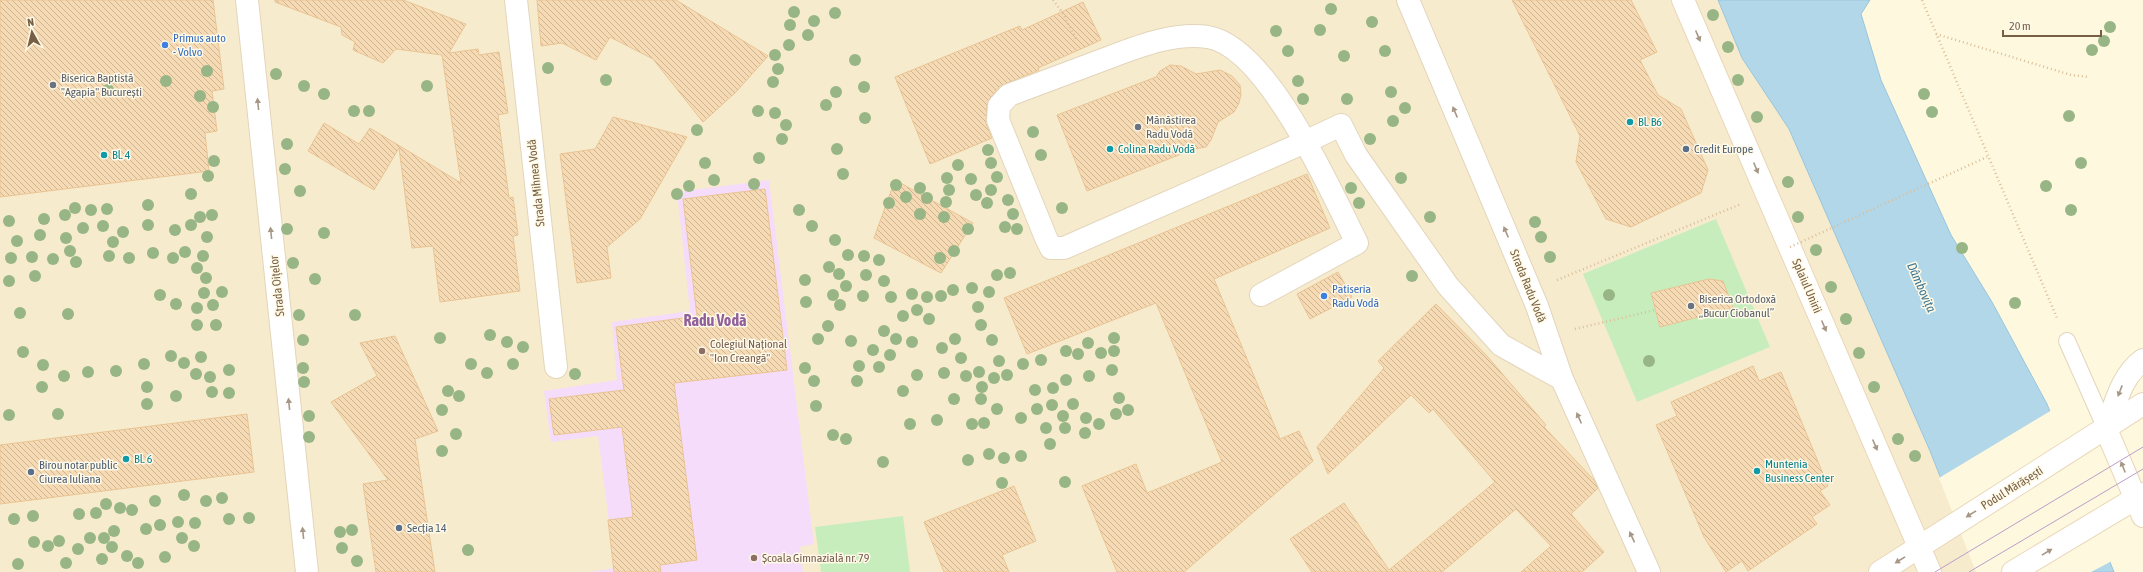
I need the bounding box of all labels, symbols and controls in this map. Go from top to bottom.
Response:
north arrow [12,12,52,52]
scale bar [2003,12,2101,38]
text: N [27,16,35,28]
text: 20 m [2009,19,2031,33]
one-way arrow [1696,30,1702,42]
place label: Primus auto - Volvo [173,31,226,59]
marker: Primus auto - Volvo [160,40,170,50]
place label: Biserica Baptistă "Agapia" București [61,71,142,99]
marker: Biserica Baptistă "Agapia" București [48,80,58,90]
one-way arrow [254,98,261,110]
one-way arrow [1452,107,1458,118]
place label: Mănăstirea Radu Vodă [1146,113,1196,141]
place label: Bl. B6 [1638,115,1662,129]
marker: Bl. B6 [1625,117,1635,127]
marker: Mănăstirea Radu Vodă [1133,122,1143,132]
street label: Strada Mihnea Vodă [524,139,548,227]
place label: Colina Radu Vodă [1118,142,1195,156]
place label: Credit Europe [1694,142,1753,156]
marker: Colina Radu Vodă [1105,144,1115,154]
marker: Credit Europe [1681,144,1691,154]
place label: Bl. 4 [112,148,131,162]
marker: Bl. 4 [99,150,109,160]
one-way arrow [1752,162,1759,174]
one-way arrow [1502,226,1508,238]
one-way arrow [268,227,274,239]
street label: Strada Radu Vodă [1507,247,1549,325]
street label: Strada Oițelor [267,254,287,317]
street label: Splaiul Unirii [1789,257,1825,315]
water label: Dâmbovița [1904,260,1939,314]
place label: Patiseria Radu Vodă [1332,282,1379,310]
marker: Patiseria Radu Vodă [1319,291,1329,301]
place label: Biserica Ortodoxă „Bucur Ciobanul” [1699,292,1776,320]
marker: Biserica Ortodoxă „Bucur Ciobanul” [1686,301,1696,311]
district label: Radu Vodă [684,311,746,329]
one-way arrow [1820,320,1827,332]
place label: Colegiul Național "Ion Creangă" [710,337,788,365]
marker: Colegiul Național "Ion Creangă" [697,346,707,356]
one-way arrow [2117,386,2123,397]
one-way arrow [286,398,293,410]
one-way arrow [1576,412,1582,424]
one-way arrow [1872,440,1878,451]
place label: Bl. 6 [134,452,153,466]
marker: Bl. 6 [121,454,131,464]
place label: Muntenia Business Center [1765,457,1834,485]
place label: Birou notar public Ciurea Iuliana [39,458,118,486]
one-way arrow [2119,461,2125,473]
street label: Podul Mărășești [1978,463,2046,513]
marker: Muntenia Business Center [1752,466,1762,476]
marker: Birou notar public Ciurea Iuliana [26,467,36,477]
one-way arrow [1965,511,1977,518]
place label: Secția 14 [407,521,447,535]
marker: Secția 14 [394,523,404,533]
one-way arrow [300,527,306,539]
one-way arrow [1629,531,1635,542]
one-way arrow [2042,548,2052,556]
place label: Școala Gimnazială nr. 79 [762,551,870,565]
marker: Școala Gimnazială nr. 79 [749,553,759,563]
one-way arrow [1895,556,1905,564]

